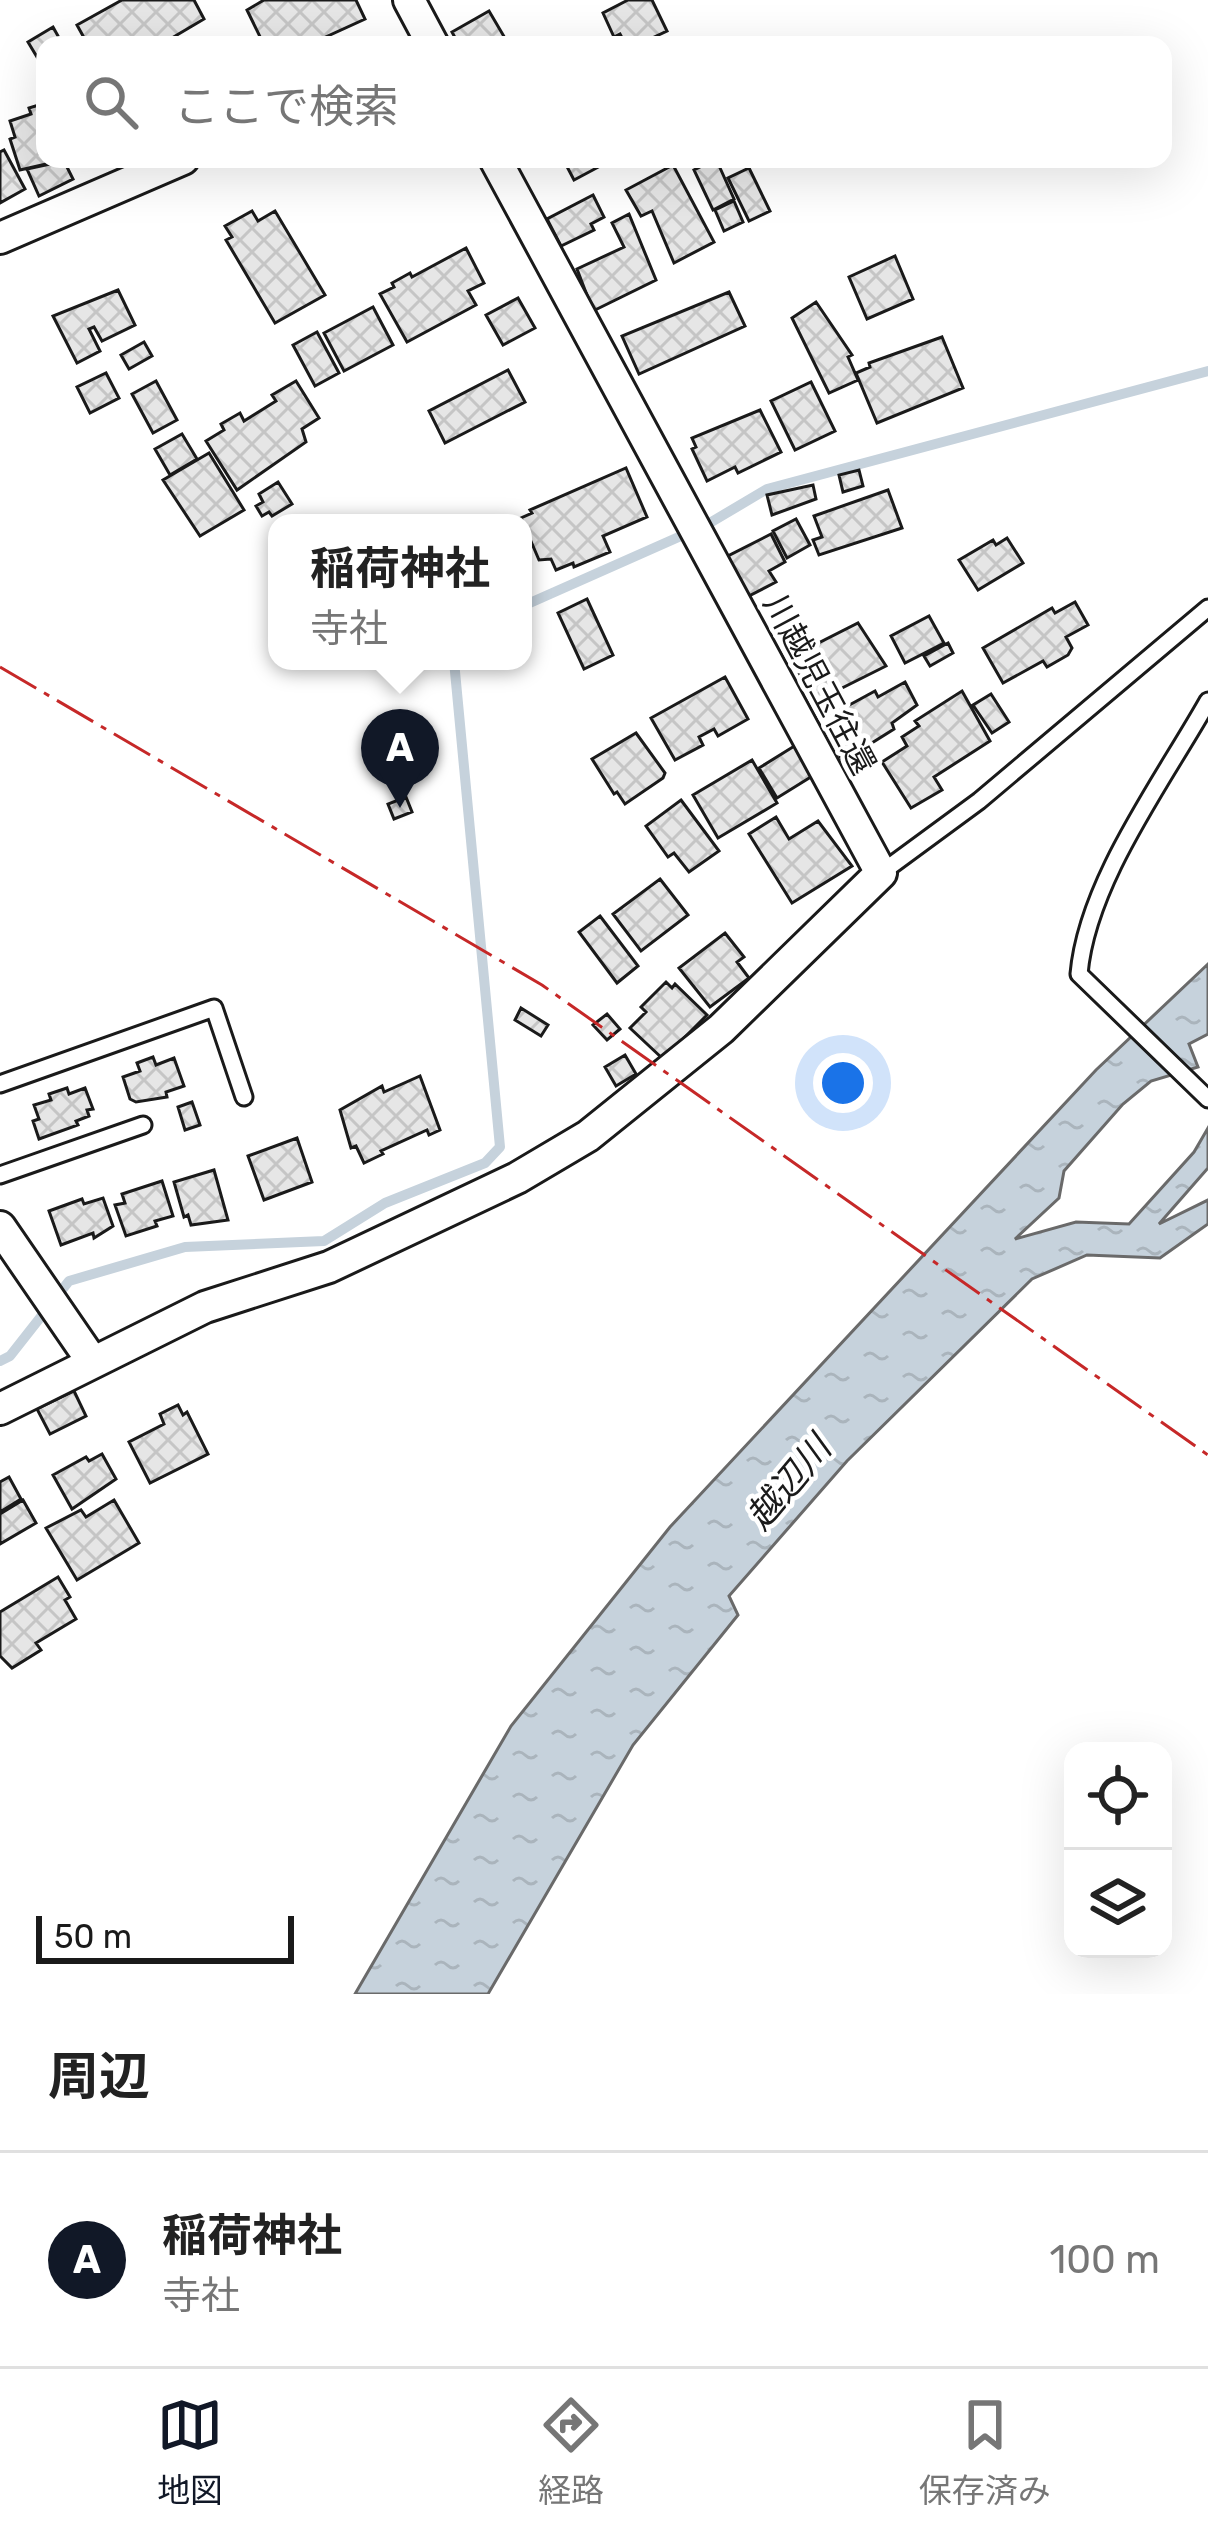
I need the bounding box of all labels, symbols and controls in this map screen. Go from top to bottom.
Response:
search box [36,36,1172,168]
icon: search [78,69,144,135]
text: ここで検索 [174,80,399,133]
popup [268,514,532,670]
text: 稲荷神社 [310,542,490,595]
street label: 川越児玉往還 [756,588,883,781]
text: 寺社 [310,606,388,652]
pin: A [361,709,439,808]
your location [813,1053,873,1113]
water label: 越辺川 [737,1424,842,1538]
map controls [1064,1742,1172,1958]
button: locate [1064,1742,1172,1850]
button: layers [1064,1850,1172,1958]
scale bar [36,1910,294,1963]
text: 50 m [54,1917,132,1956]
text: 周辺 [48,2046,150,2107]
text: 稲荷神社 [162,2209,342,2262]
text: A [73,2237,101,2283]
text: 100 m [1050,2237,1160,2283]
text: 寺社 [162,2273,240,2319]
tab: 地図 [157,2392,223,2512]
tab: 経路 [538,2392,604,2512]
tab: 保存済み [919,2392,1051,2512]

